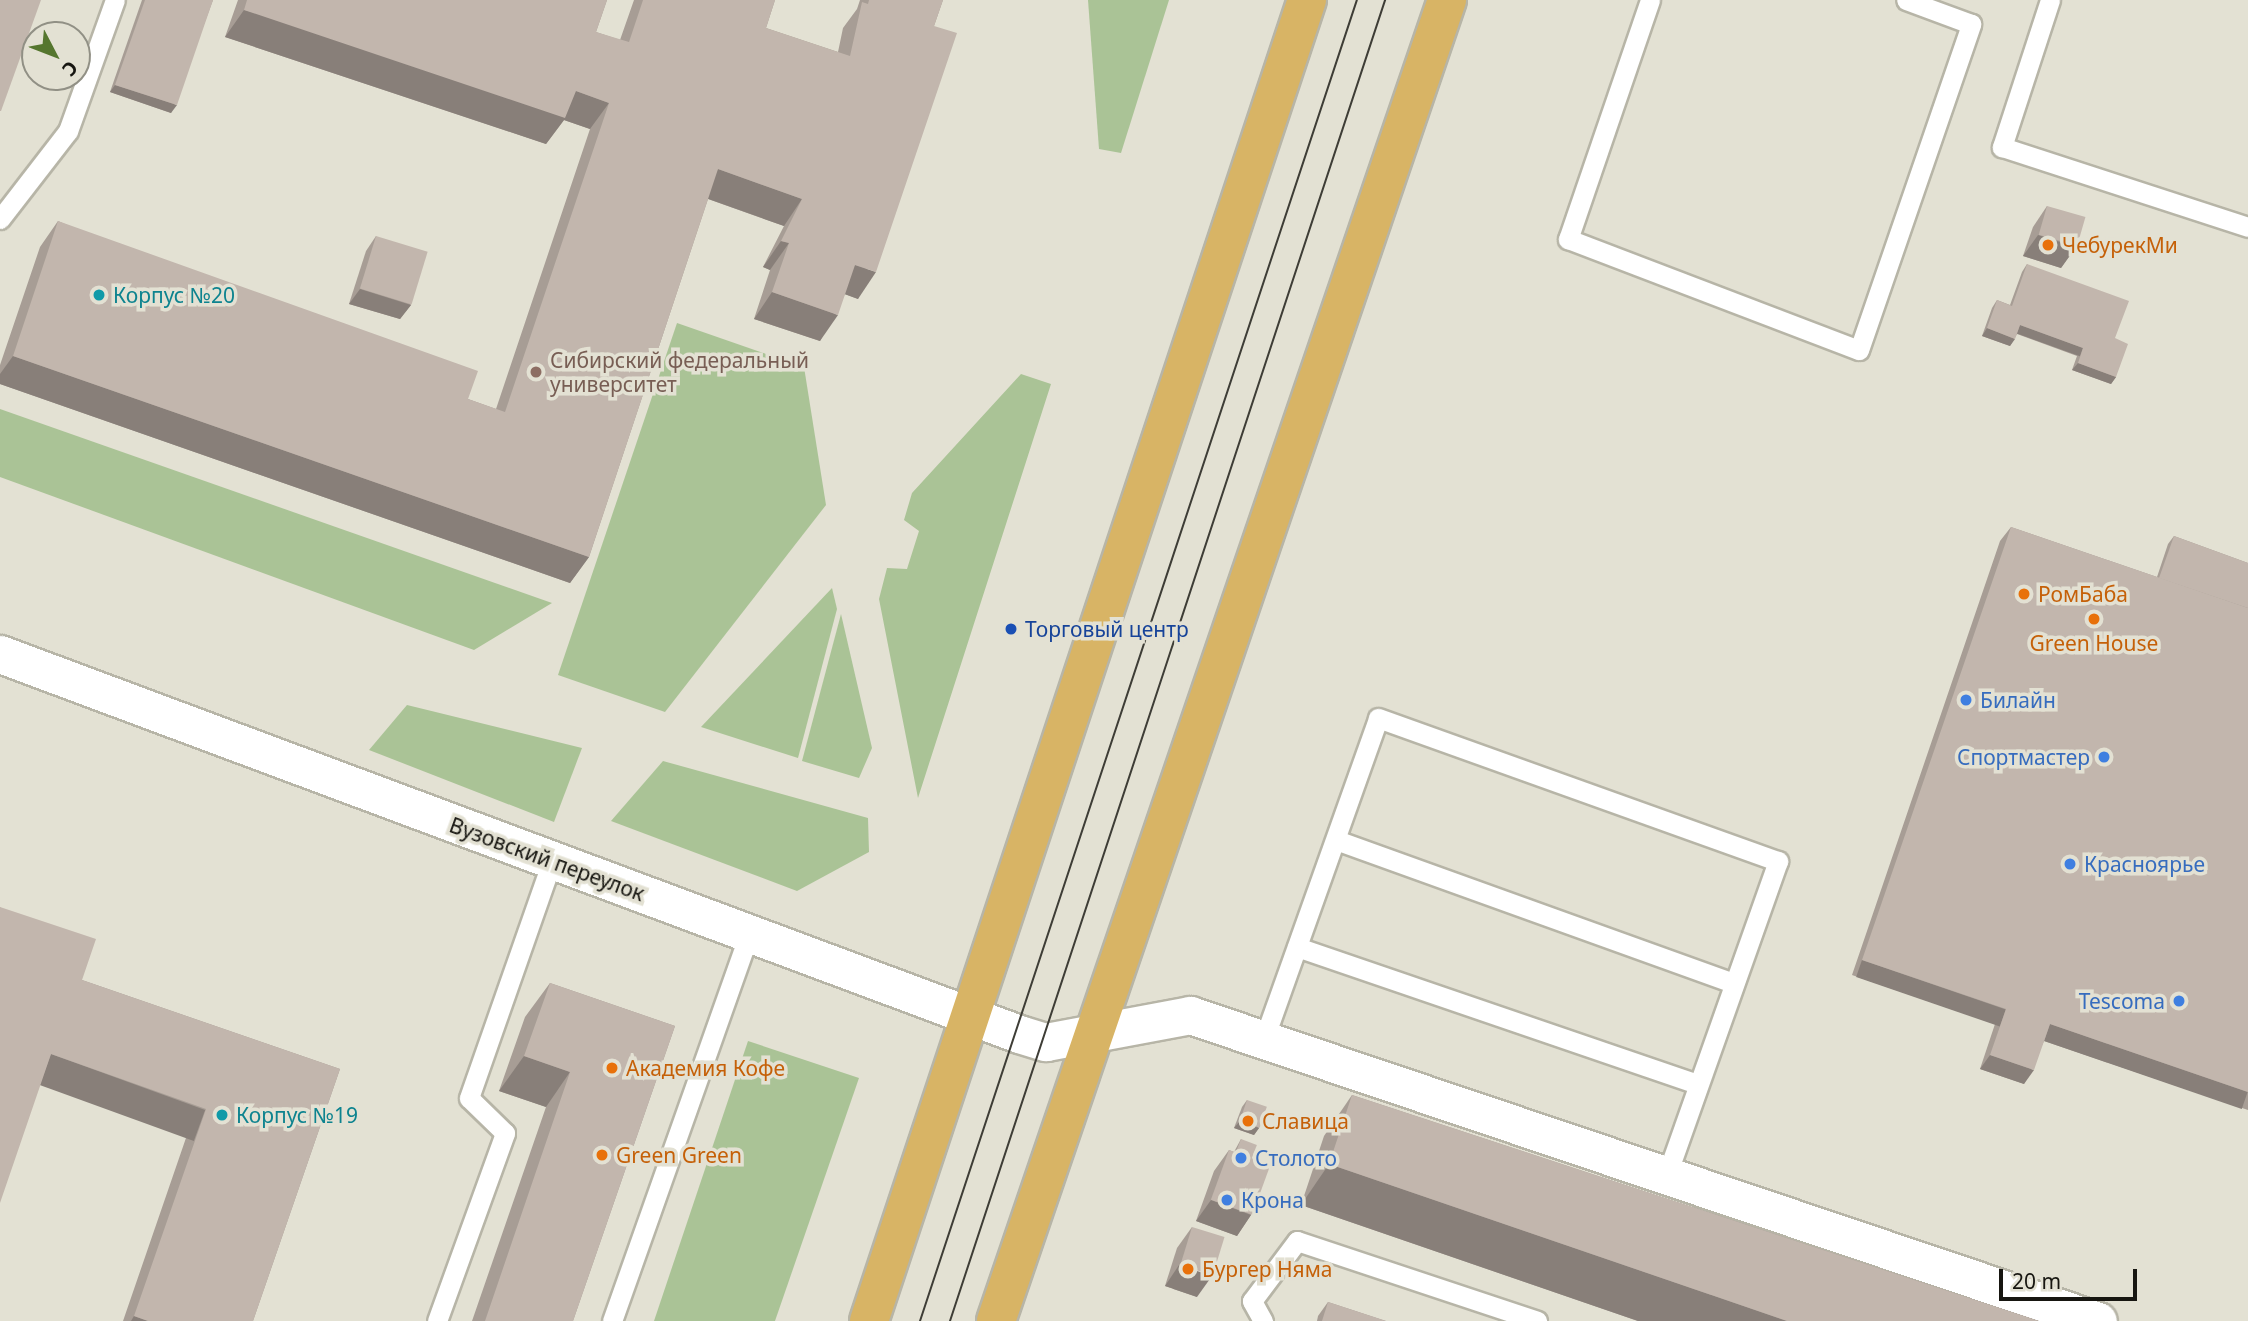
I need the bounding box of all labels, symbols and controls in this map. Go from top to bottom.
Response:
north arrow [21,21,91,91]
text: С [56,55,84,82]
place label: ЧебурекМи [2062,232,2178,258]
marker: ЧебурекМи [2040,237,2056,253]
place label: Корпус №20 [113,282,235,308]
marker: Корпус №20 [91,287,107,303]
place label: Сибирский федеральный университет [550,347,809,397]
marker: Сибирский федеральный университет [528,364,544,380]
place label: РомБаба [2038,581,2128,607]
marker: РомБаба [2016,586,2032,602]
marker: Green House [2086,611,2102,627]
place label: Торговый центр [1025,616,1189,642]
marker: Торговый центр [1003,621,1019,637]
place label: Green House [2030,630,2158,656]
place label: Билайн [1980,687,2056,713]
marker: Билайн [1958,692,1974,708]
place label: Спортмастер [1957,744,2090,770]
marker: Спортмастер [2096,749,2112,765]
street label: Вузовский переулок [446,812,648,906]
place label: Красноярье [2084,851,2205,877]
marker: Красноярье [2062,856,2078,872]
place label: Tescoma [2079,988,2165,1014]
marker: Tescoma [2171,993,2187,1009]
place label: Академия Кофе [626,1055,785,1081]
marker: Академия Кофе [604,1060,620,1076]
place label: Корпус №19 [236,1102,358,1128]
marker: Корпус №19 [214,1107,230,1123]
place label: Славица [1262,1108,1349,1134]
marker: Славица [1240,1113,1256,1129]
place label: Green Green [616,1142,742,1168]
place label: Столото [1255,1145,1337,1171]
marker: Green Green [594,1147,610,1163]
marker: Столото [1233,1150,1249,1166]
place label: Крона [1241,1187,1304,1213]
marker: Крона [1219,1192,1235,1208]
scale bar [2003,1254,2141,1298]
place label: Бургер Няма [1202,1256,1332,1282]
marker: Бургер Няма [1180,1261,1196,1277]
text: 20 m [2012,1267,2061,1295]

